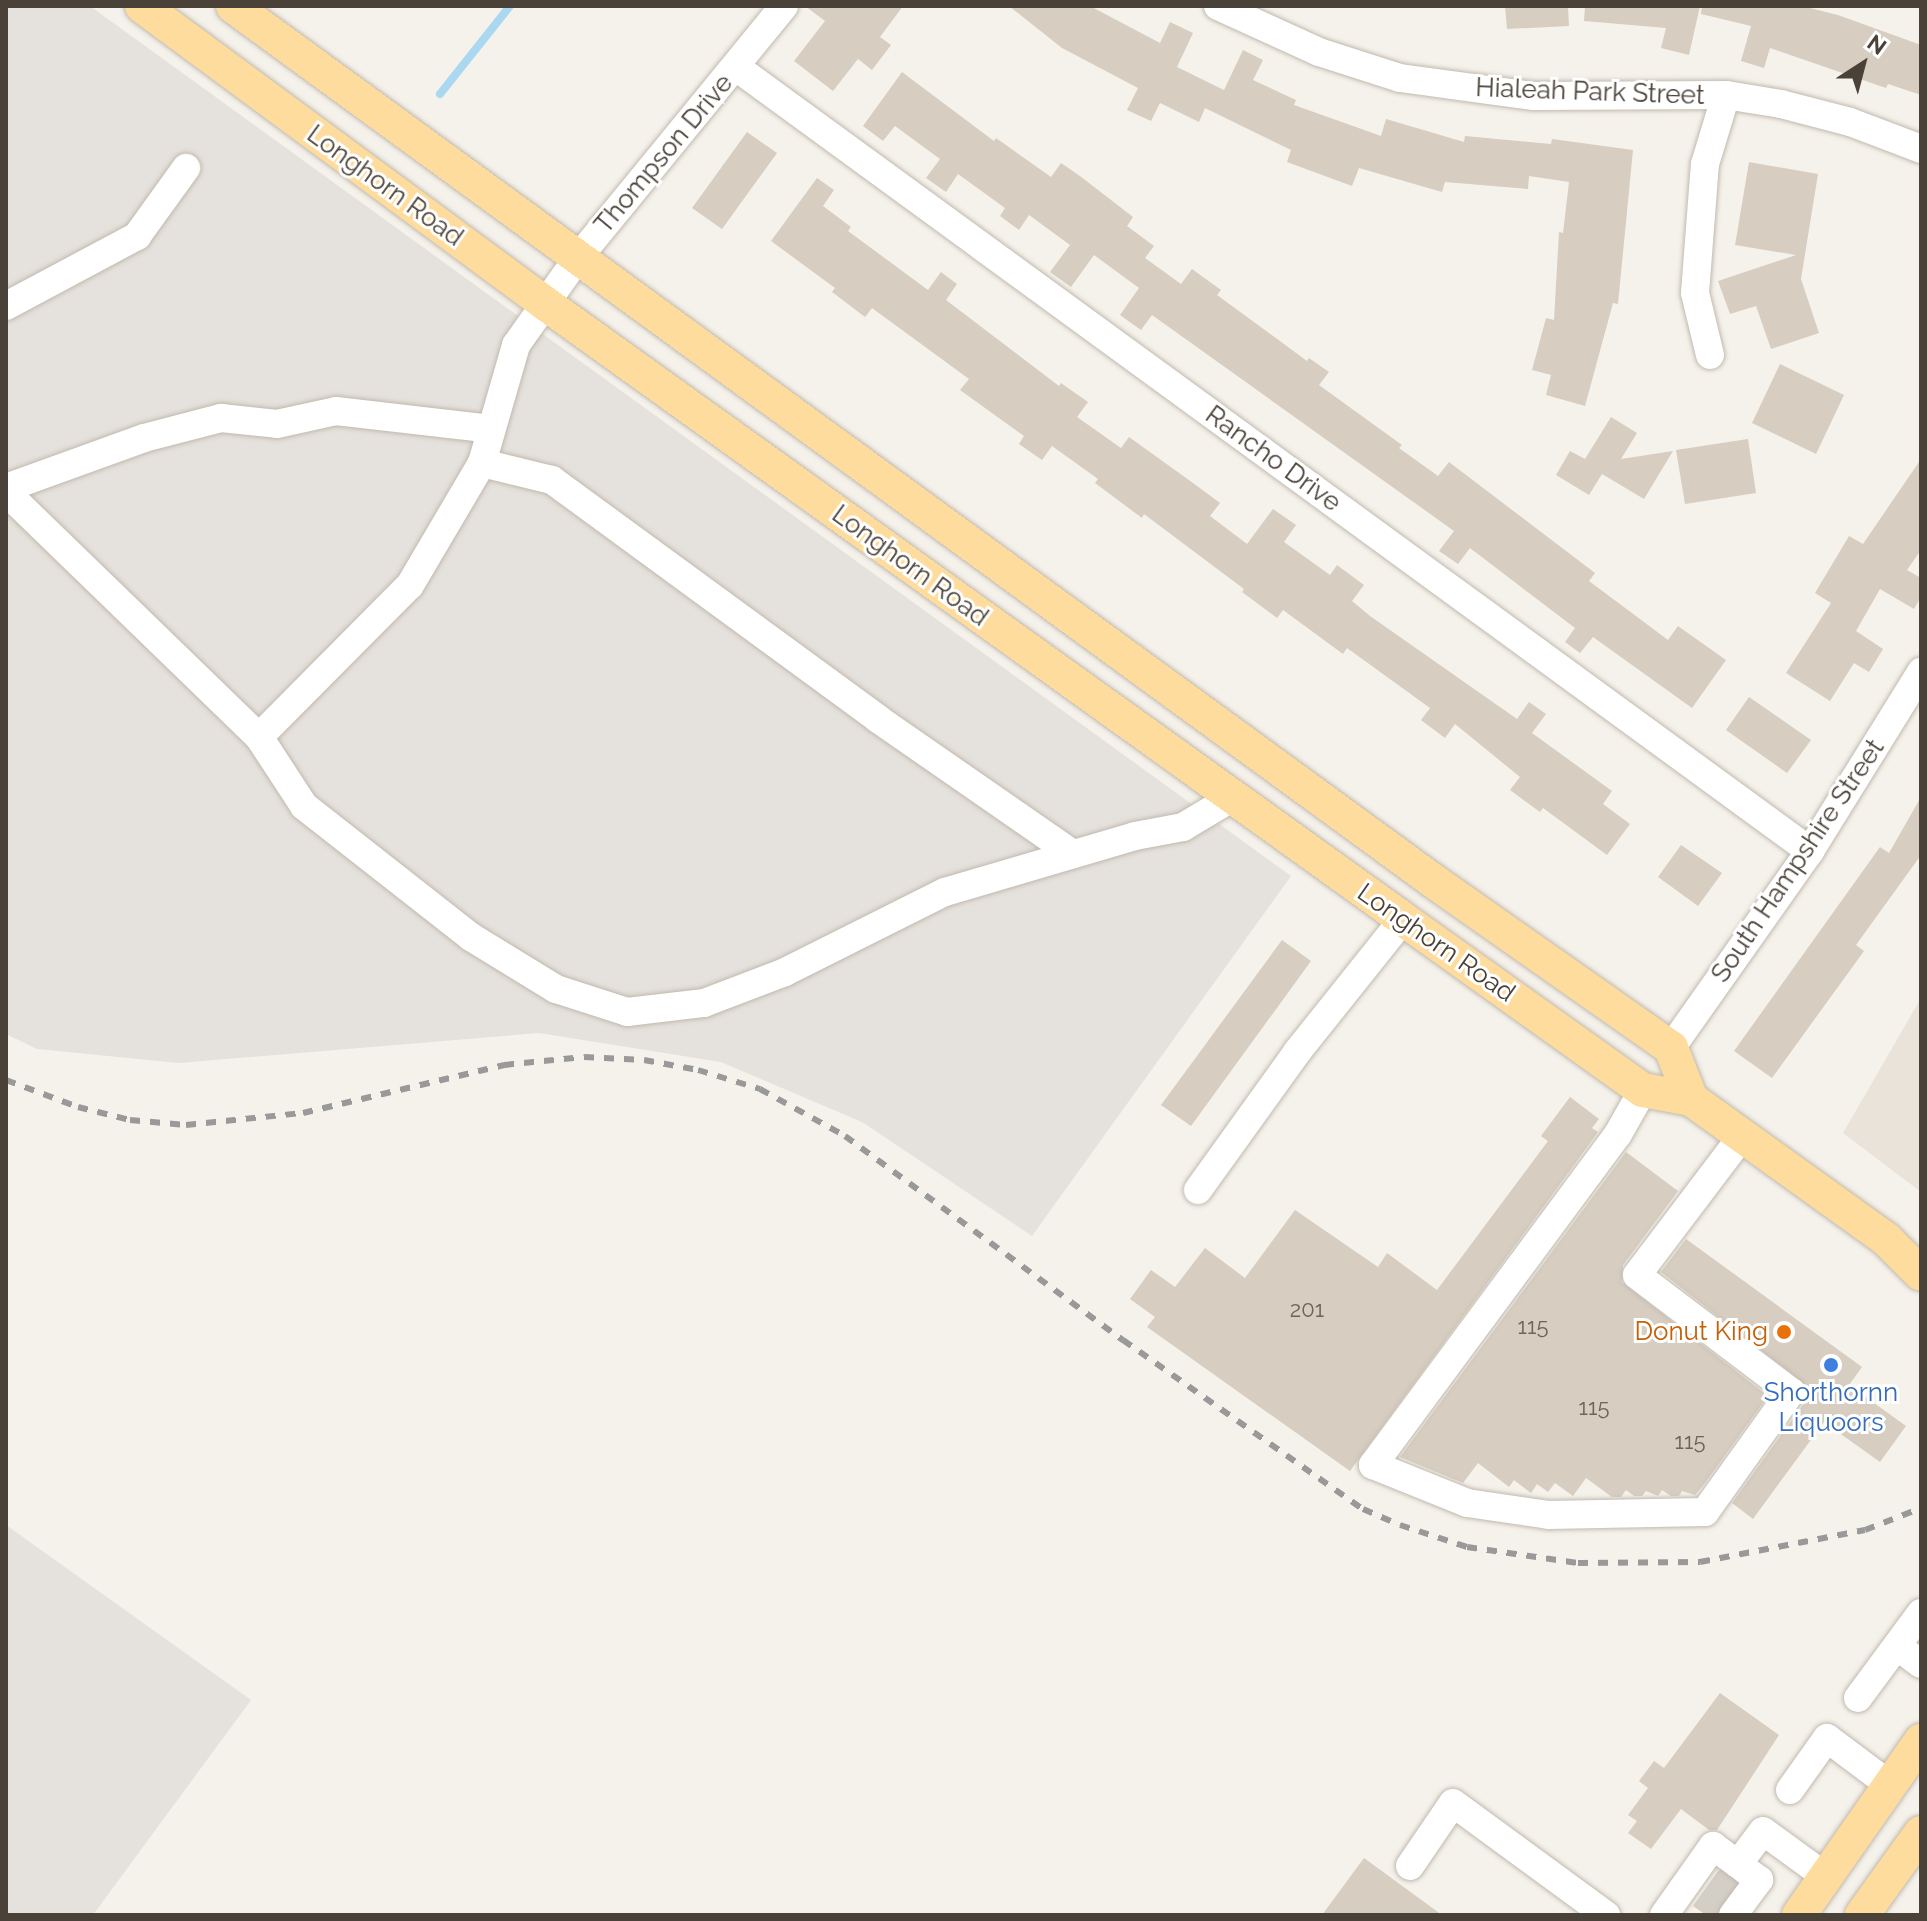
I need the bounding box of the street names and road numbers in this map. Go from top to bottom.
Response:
street label: Thompson Drive [588,68,740,240]
street label: Hialeah Park Street [1475,72,1705,112]
street label: Longhorn Road [301,119,469,253]
street label: Rancho Drive [1199,399,1347,519]
street label: Longhorn Road [826,499,994,633]
street label: South Hampshire Street [1705,734,1891,988]
street label: Longhorn Road [1351,877,1521,1009]

